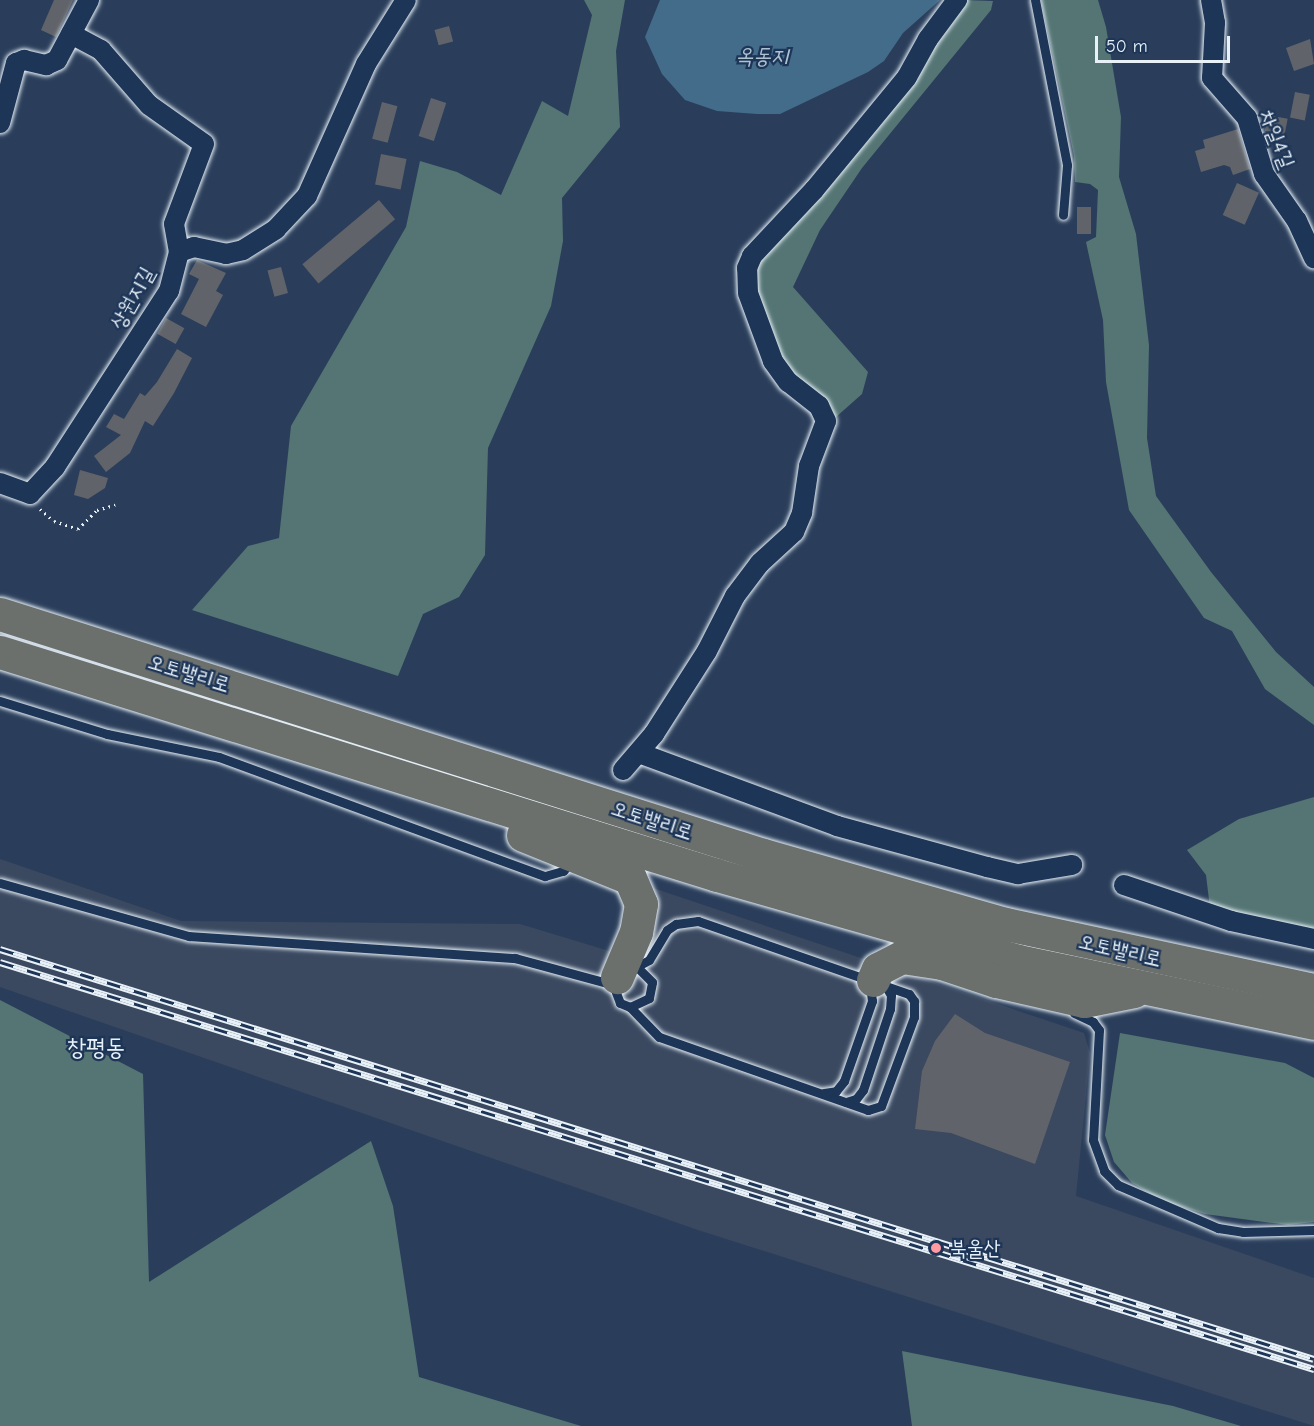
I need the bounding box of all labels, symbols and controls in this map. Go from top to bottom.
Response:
scale bar [1098,24,1233,62]
text: 50 m [1106,36,1148,57]
water label: 옥동지 [735,44,789,70]
street label: 차일4길 [1254,106,1300,172]
street label: 상원지길 [105,262,159,334]
street label: 오토밸리로 [145,649,233,697]
street label: 오토밸리로 [608,795,696,845]
street label: 오토밸리로 [1076,928,1164,972]
district label: 창평동 [67,1034,125,1062]
place label: 북울산 [950,1235,1001,1261]
marker: 북울산 [927,1239,945,1257]

